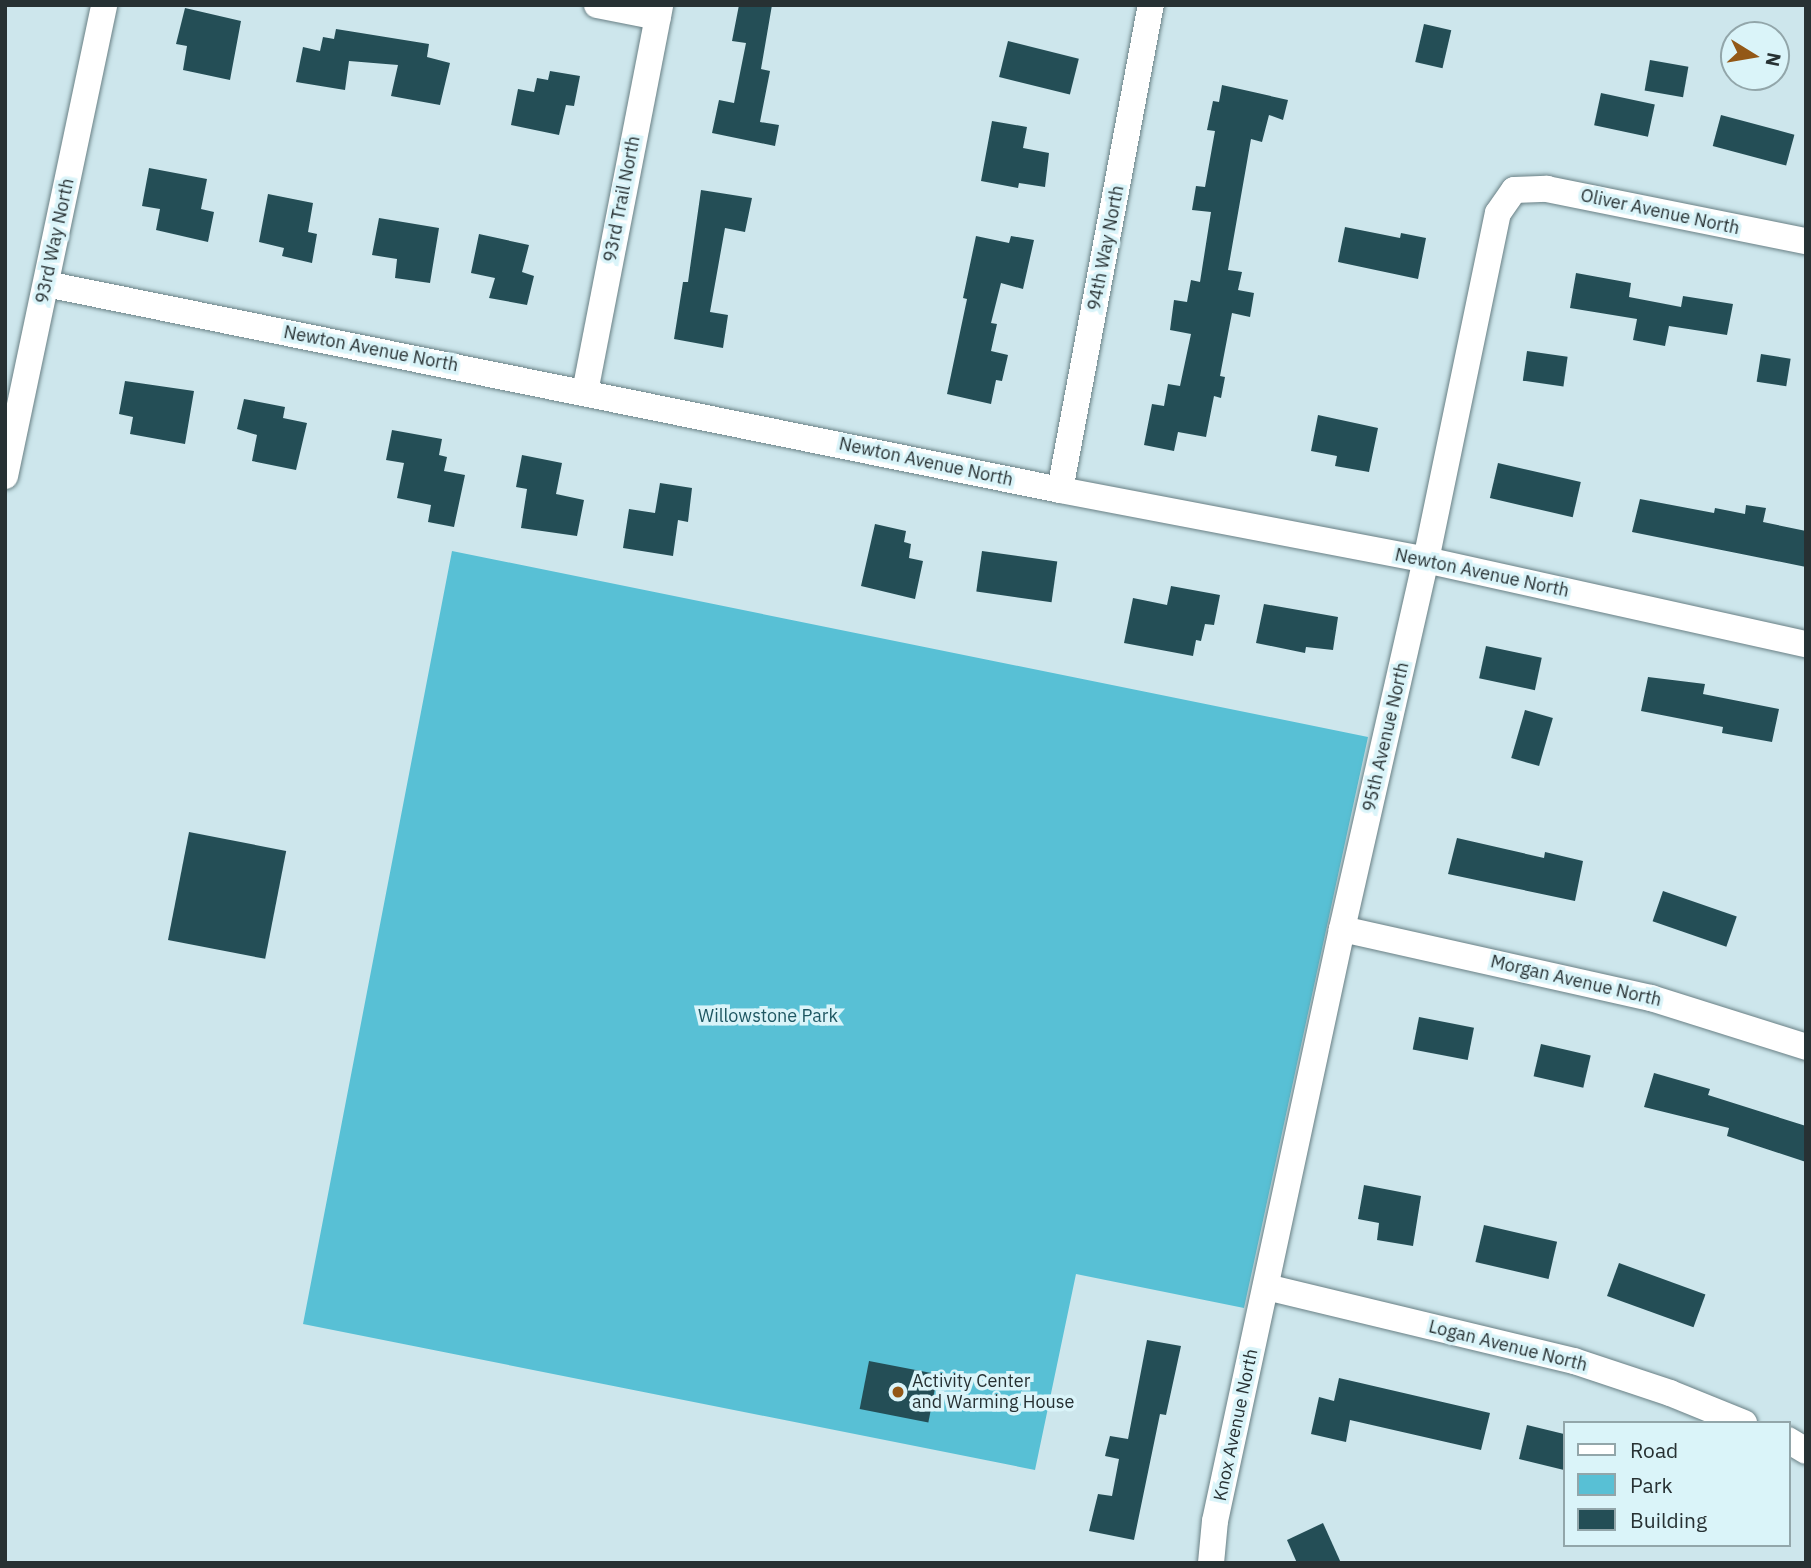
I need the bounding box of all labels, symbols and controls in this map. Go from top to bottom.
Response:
north arrow [1720,21,1790,91]
text: N [1761,51,1787,69]
street label: 93rd Trail North [599,134,645,264]
street label: 93rd Way North [31,176,79,306]
street label: 94th Way North [1083,184,1129,312]
street label: Oliver Avenue North [1579,185,1741,239]
street label: Newton Avenue North [282,321,460,377]
street label: Newton Avenue North [837,433,1015,491]
street label: Newton Avenue North [1393,544,1571,602]
street label: 95th Avenue North [1358,660,1414,814]
street label: Morgan Avenue North [1488,951,1664,1011]
park label: Willowstone Park [698,1005,838,1027]
street label: Logan Avenue North [1426,1316,1590,1376]
street label: Knox Avenue North [1209,1347,1263,1503]
place label: Activity Center and Warming House [912,1371,1074,1414]
marker: Activity Center and Warming House [890,1384,906,1400]
legend [1562,1421,1790,1547]
text: Road [1630,1436,1678,1464]
text: Park [1630,1471,1673,1499]
text: Building [1630,1506,1707,1534]

